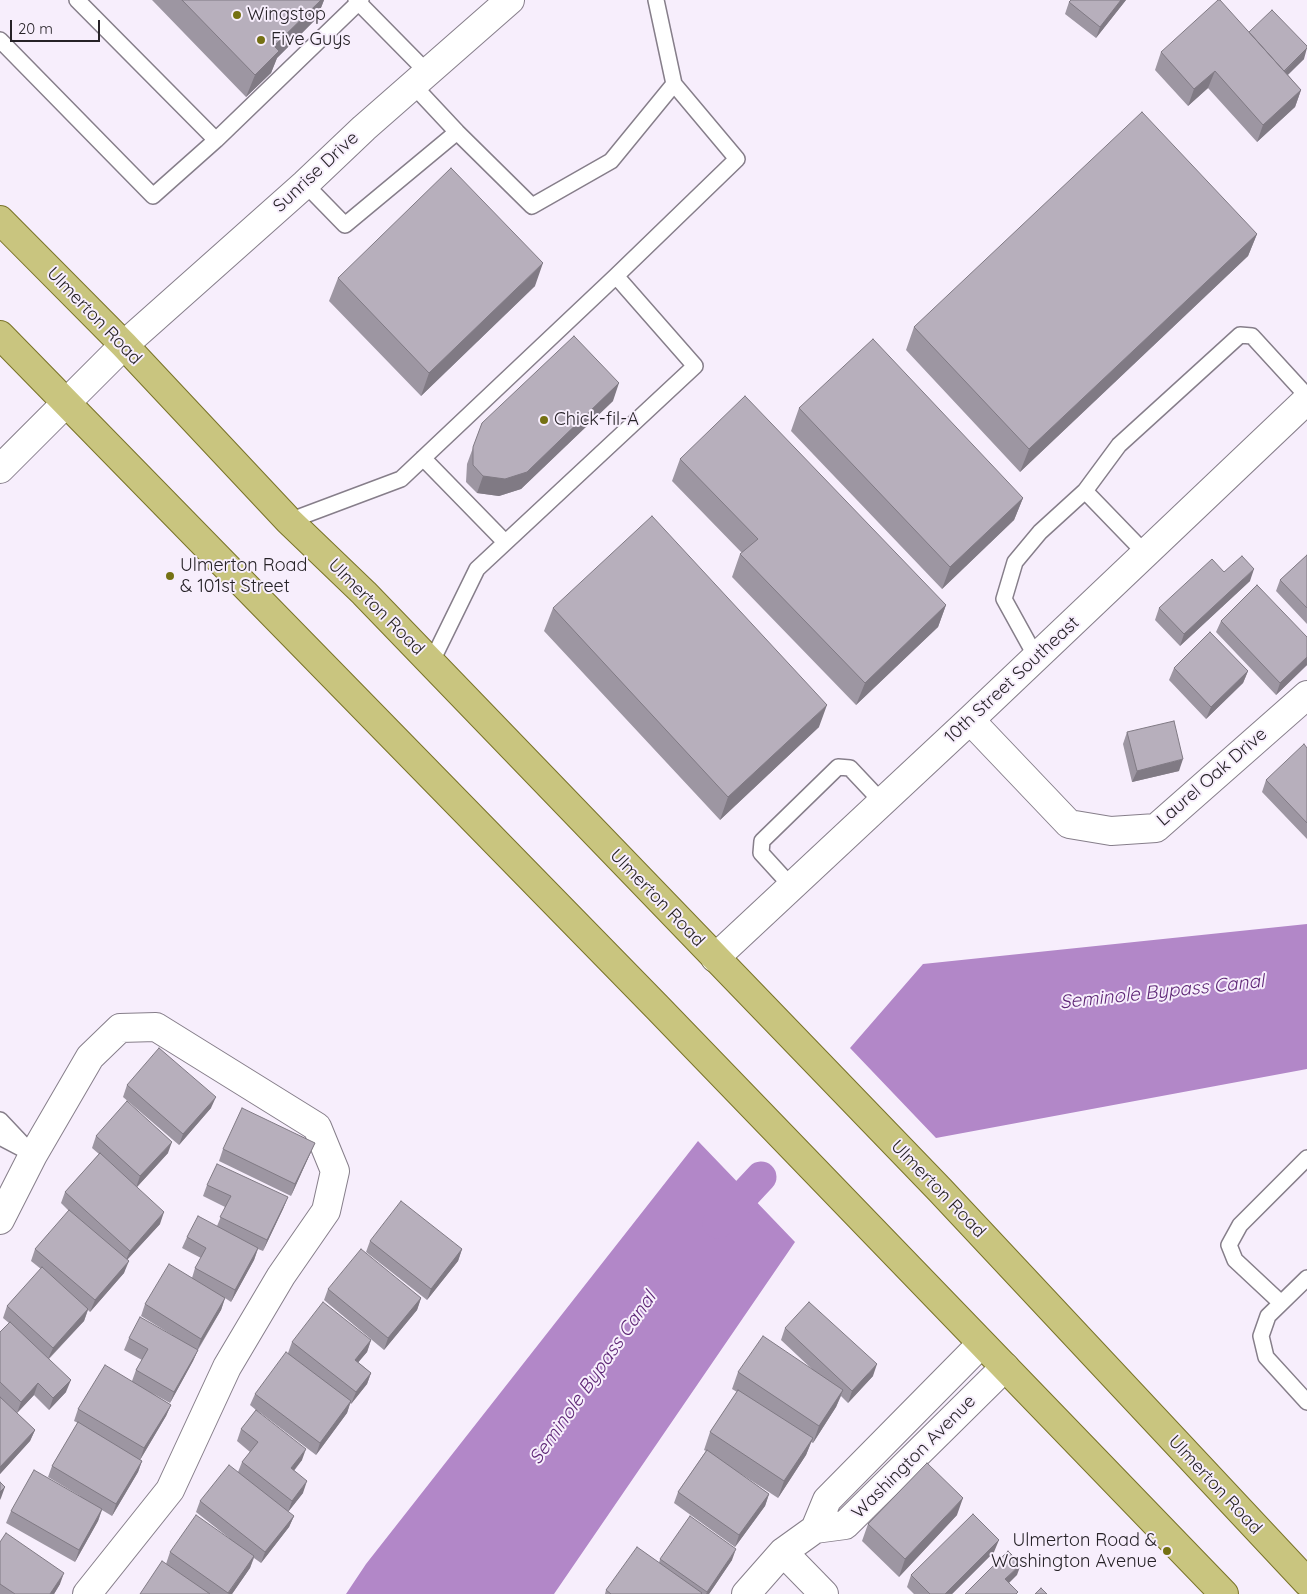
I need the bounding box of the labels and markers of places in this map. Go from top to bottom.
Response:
place label: Wingstop [247,4,326,26]
marker: Wingstop [231,9,243,21]
place label: Five Guys [271,29,351,51]
marker: Five Guys [255,34,267,46]
place label: Chick-fil-A [554,409,639,431]
marker: Chick-fil-A [538,414,550,426]
place label: Ulmerton Road & 101st Street [180,555,307,598]
marker: Ulmerton Road & 101st Street [164,570,176,582]
place label: Ulmerton Road & Washington Avenue [991,1530,1157,1572]
marker: Ulmerton Road & Washington Avenue [1161,1545,1173,1557]

